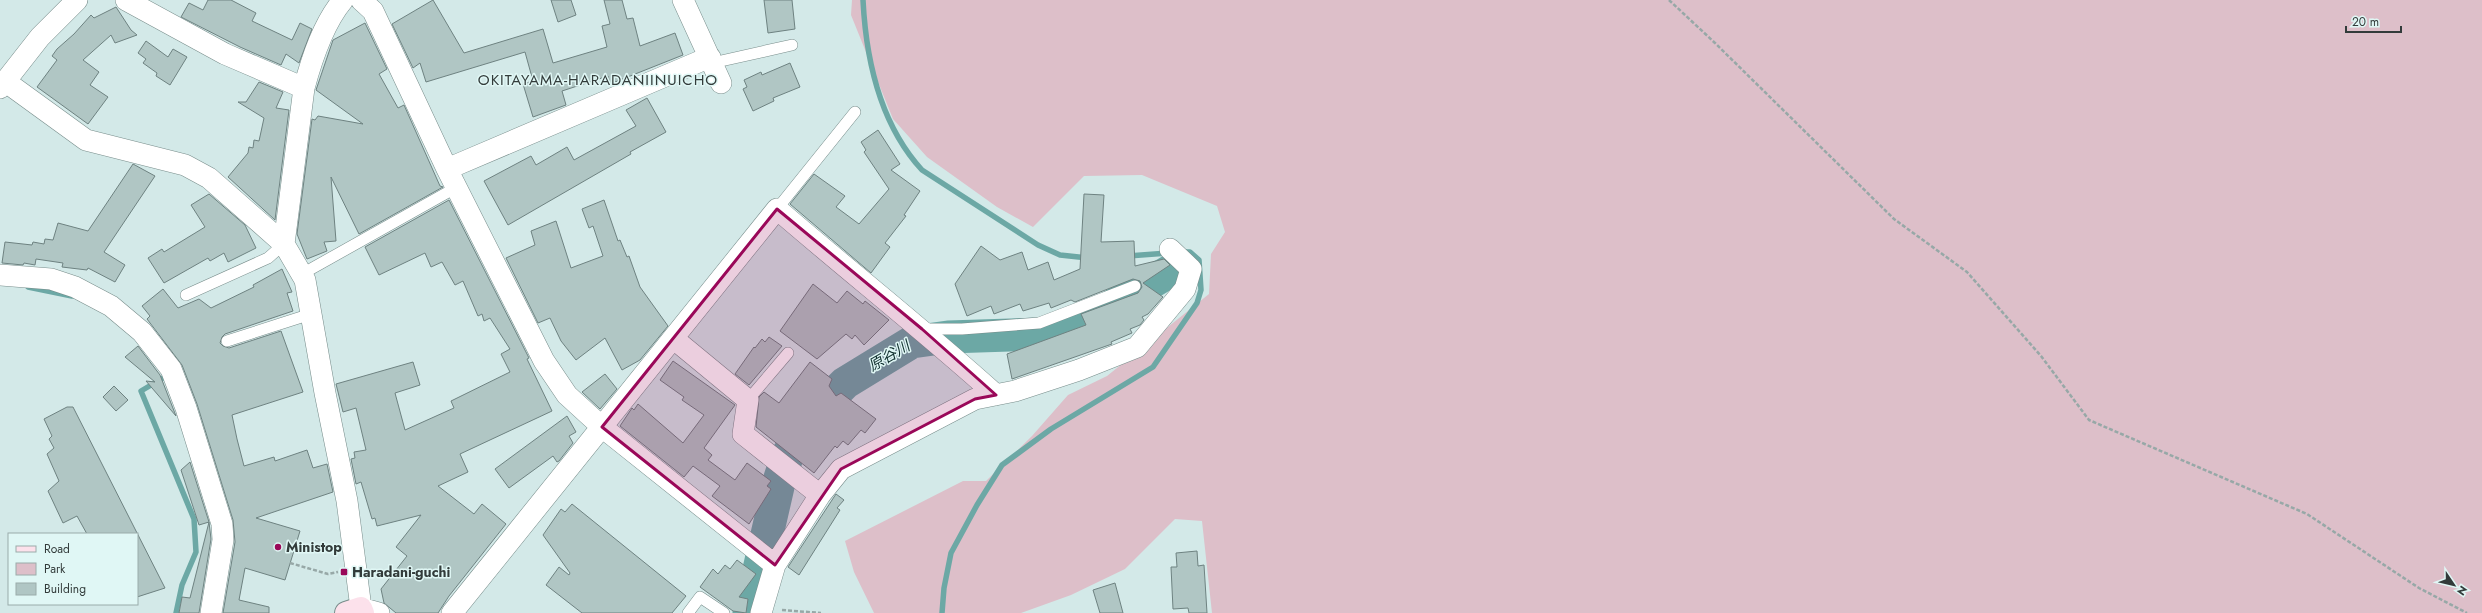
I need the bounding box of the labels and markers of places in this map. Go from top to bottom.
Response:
place label: Ministop [286,537,342,557]
marker: Ministop [273,542,283,552]
place label: Haradani-guchi [352,562,451,582]
marker: Haradani-guchi [339,567,349,577]

